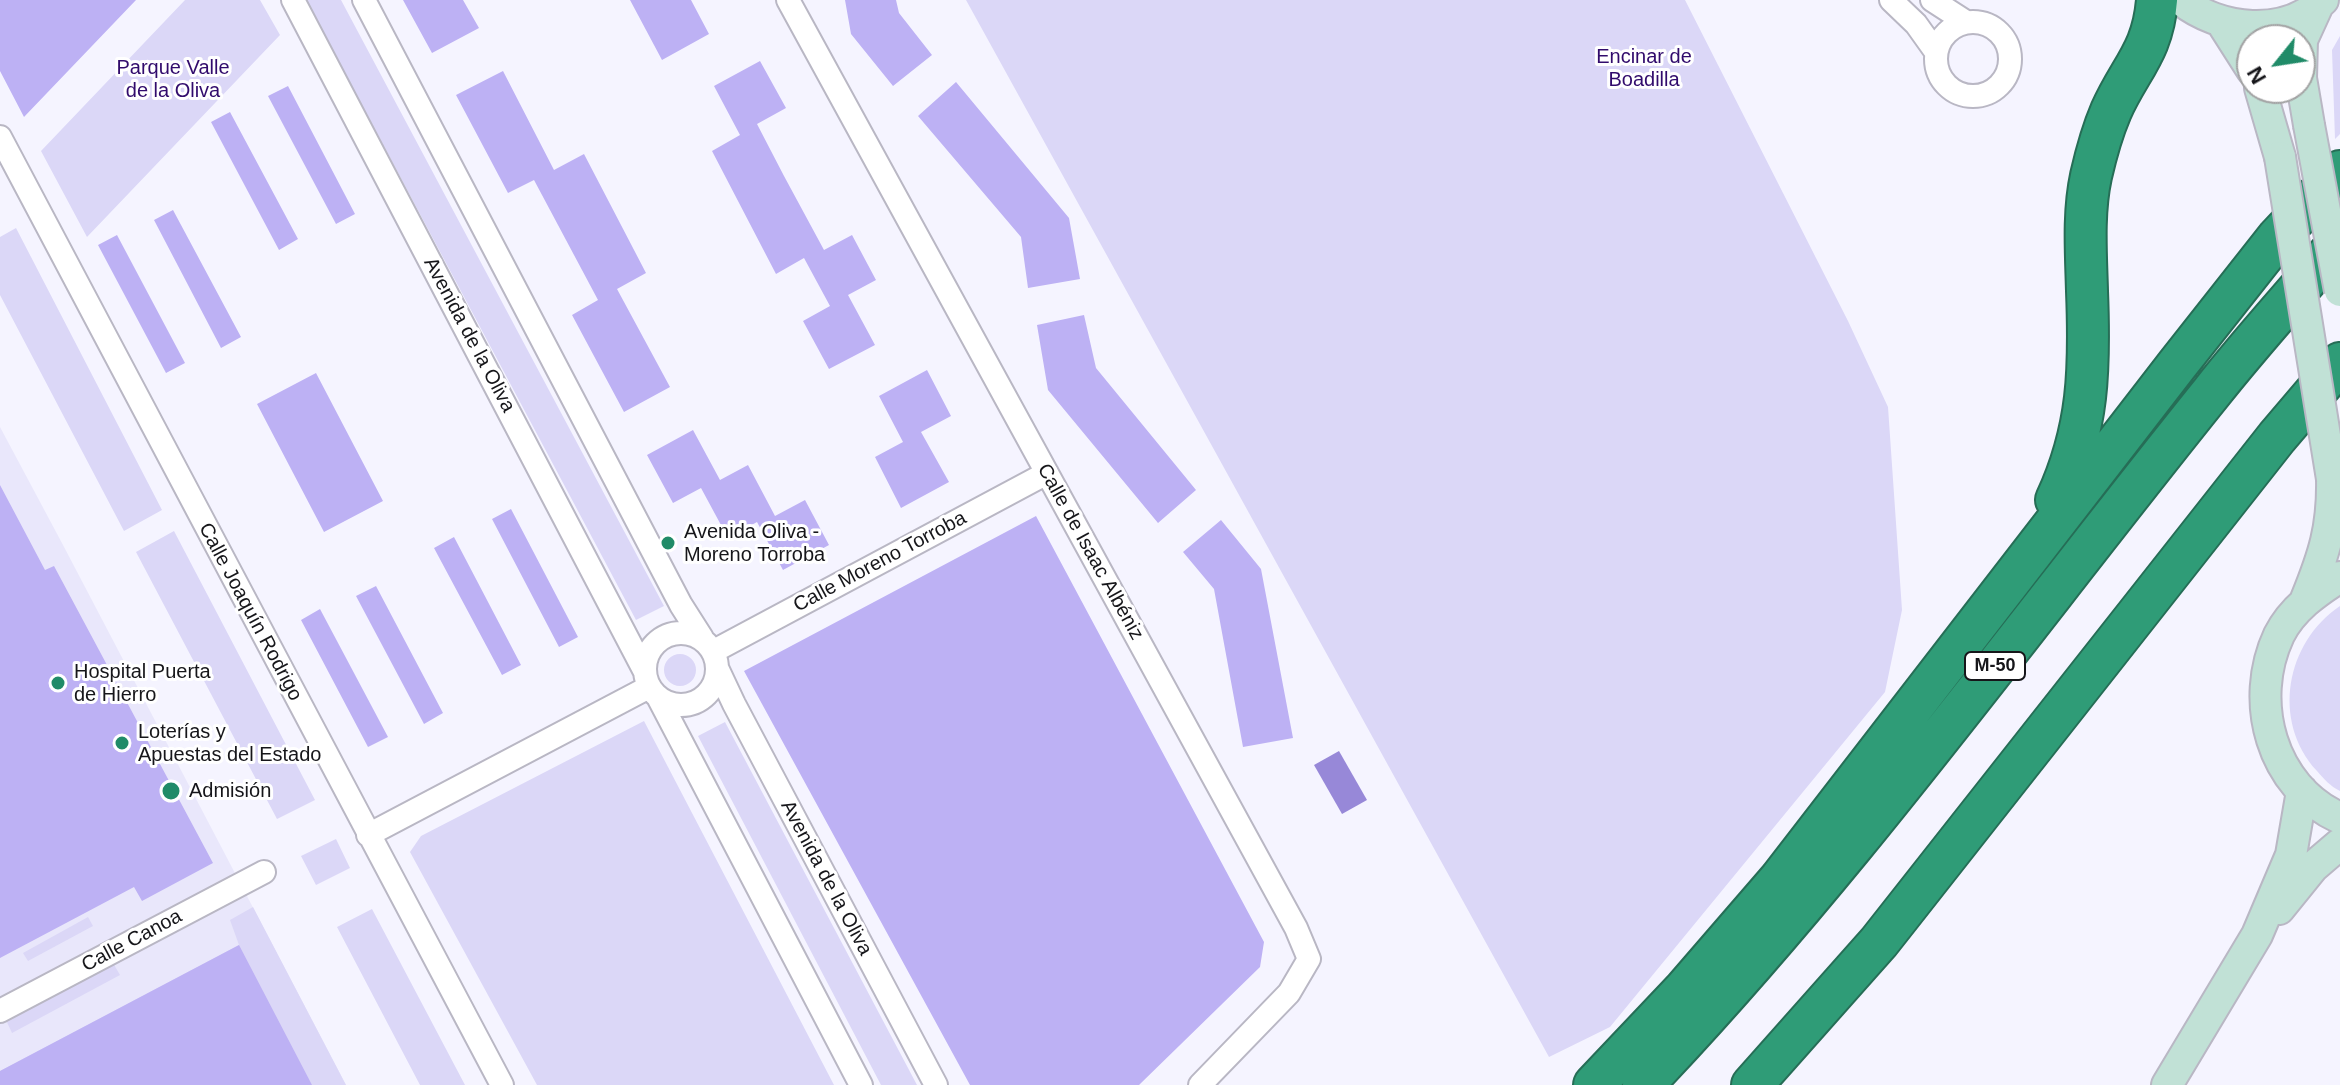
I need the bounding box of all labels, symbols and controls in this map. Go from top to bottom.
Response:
north arrow [2236,24,2316,104]
park label: Encinar de Boadilla [1596,45,1692,92]
park label: Parque Valle de la Oliva [116,56,230,103]
text: N [2242,62,2271,88]
street label: Avenida de la Oliva [418,253,520,417]
street label: Calle de Isaac Albéniz [1032,460,1148,644]
street label: Calle Moreno Torroba [789,506,971,618]
street label: Calle Joaquín Rodrigo [193,519,307,705]
place label: Avenida Oliva - Moreno Torroba [684,520,825,567]
marker: Avenida Oliva - Moreno Torroba [659,534,677,552]
road number: M-50 [1965,652,2025,680]
place label: Hospital Puerta de Hierro [74,660,211,707]
marker: Hospital Puerta de Hierro [49,674,67,692]
place label: Loterías y Apuestas del Estado [138,720,321,767]
marker: Loterías y Apuestas del Estado [113,734,131,752]
place label: Admisión [189,779,271,803]
marker: Admisión [160,780,182,802]
street label: Avenida de la Oliva [775,796,877,960]
street label: Calle Canoa [78,905,186,977]

